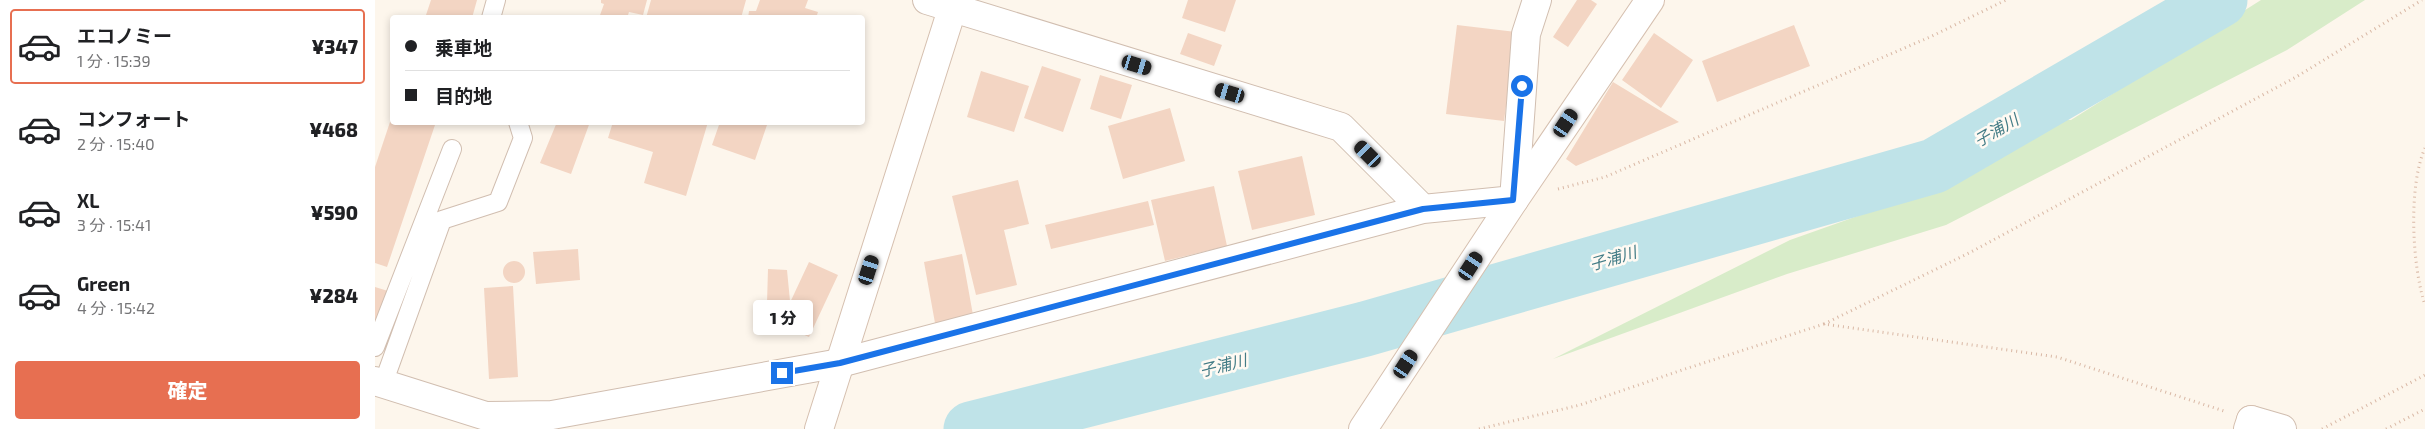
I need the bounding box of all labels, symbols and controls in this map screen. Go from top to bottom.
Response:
icon: car [17,24,62,69]
text: エコノミー [77,24,172,47]
text: ¥347 [312,35,358,58]
text: 乗車地 [435,36,492,59]
text: 1 分 · 15:39 [77,51,151,70]
car [1120,53,1153,77]
route start [1511,75,1533,97]
car [1213,81,1246,105]
text: 目的地 [435,84,492,107]
car [1551,106,1580,140]
icon: car [17,107,62,152]
text: コンフォート [77,107,190,130]
water label: 子浦川 [1970,108,2023,150]
text: ¥468 [309,118,358,141]
text: 2 分 · 15:40 [77,134,155,153]
car [1352,138,1383,170]
text: XL [77,189,99,212]
icon: car [17,190,62,235]
text: ¥590 [311,201,358,224]
text: 3 分 · 15:41 [77,215,151,234]
water label: 子浦川 [1587,241,1640,273]
car [1456,249,1485,283]
car [857,253,880,287]
text: Green [77,272,130,295]
icon: car [17,273,62,318]
text: ¥284 [309,284,358,307]
text: 4 分 · 15:42 [77,298,155,317]
callout: 1 分 [752,300,812,336]
text: 1 分 [770,308,796,327]
car [1391,347,1420,381]
water label: 子浦川 [1197,349,1250,380]
button: 確定 [15,361,360,419]
route end [771,362,793,384]

